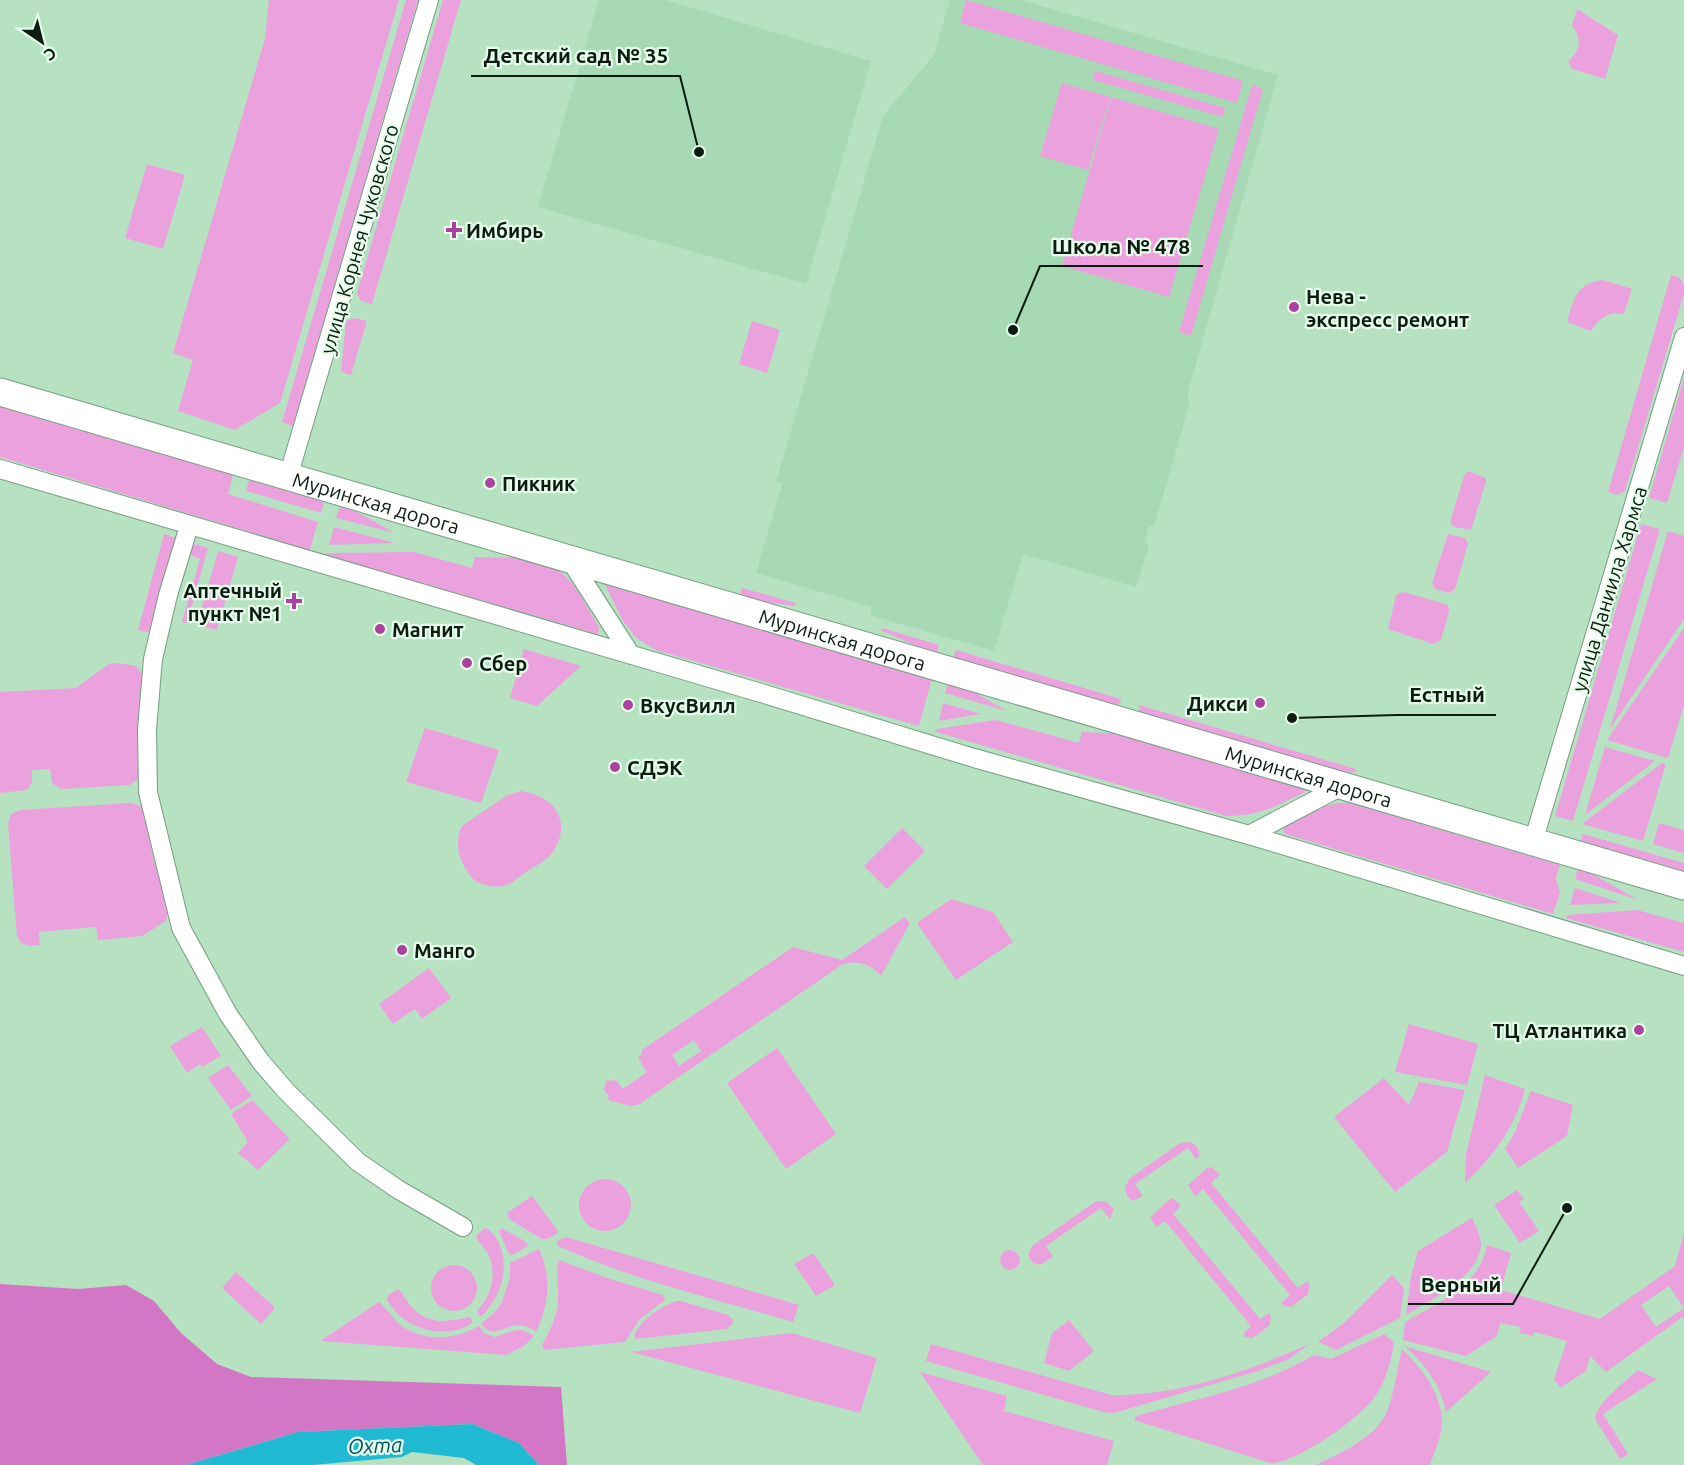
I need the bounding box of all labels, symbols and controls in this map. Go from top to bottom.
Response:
north arrow [12,12,72,72]
callout: Детский сад № 35 [471,37,680,76]
text: Детский сад № 35 [484,43,668,67]
text: С [41,44,60,65]
street label: улица Корнея Чуковского [315,121,403,357]
place label: Имбирь [466,219,543,242]
marker: Имбирь [447,223,461,237]
callout: Школа № 478 [1040,227,1203,266]
text: Школа № 478 [1052,234,1190,258]
place label: Нева - экспресс ремонт [1306,285,1469,331]
marker: Нева - экспресс ремонт [1287,300,1301,314]
street label: Муринская дорога [290,467,462,538]
place label: Пикник [502,472,576,495]
marker: Пикник [483,476,497,490]
street label: улица Даниила Хармса [1567,483,1651,695]
place label: Аптечный пункт №1 [183,579,282,625]
marker: Аптечный пункт №1 [287,594,301,608]
street label: Муринская дорога [756,604,929,674]
place label: Магнит [392,618,464,641]
marker: Магнит [373,622,387,636]
place label: Сбер [479,652,527,675]
marker: Сбер [460,656,474,670]
callout: Естный [1397,676,1496,715]
text: Естный [1409,682,1485,706]
place label: Дикси [1187,692,1248,715]
place label: ВкусВилл [640,694,736,717]
marker: Дикси [1253,696,1267,710]
marker: ВкусВилл [621,698,635,712]
street label: Муринская дорога [1223,741,1395,811]
place label: СДЭК [627,756,683,779]
marker: СДЭК [608,760,622,774]
place label: Манго [414,939,475,962]
marker: Манго [395,943,409,957]
place label: ТЦ Атлантика [1492,1019,1627,1042]
marker: ТЦ Атлантика [1632,1023,1646,1037]
callout: Верный [1408,1265,1513,1304]
text: Верный [1421,1272,1501,1296]
water label: Охта [347,1432,403,1458]

